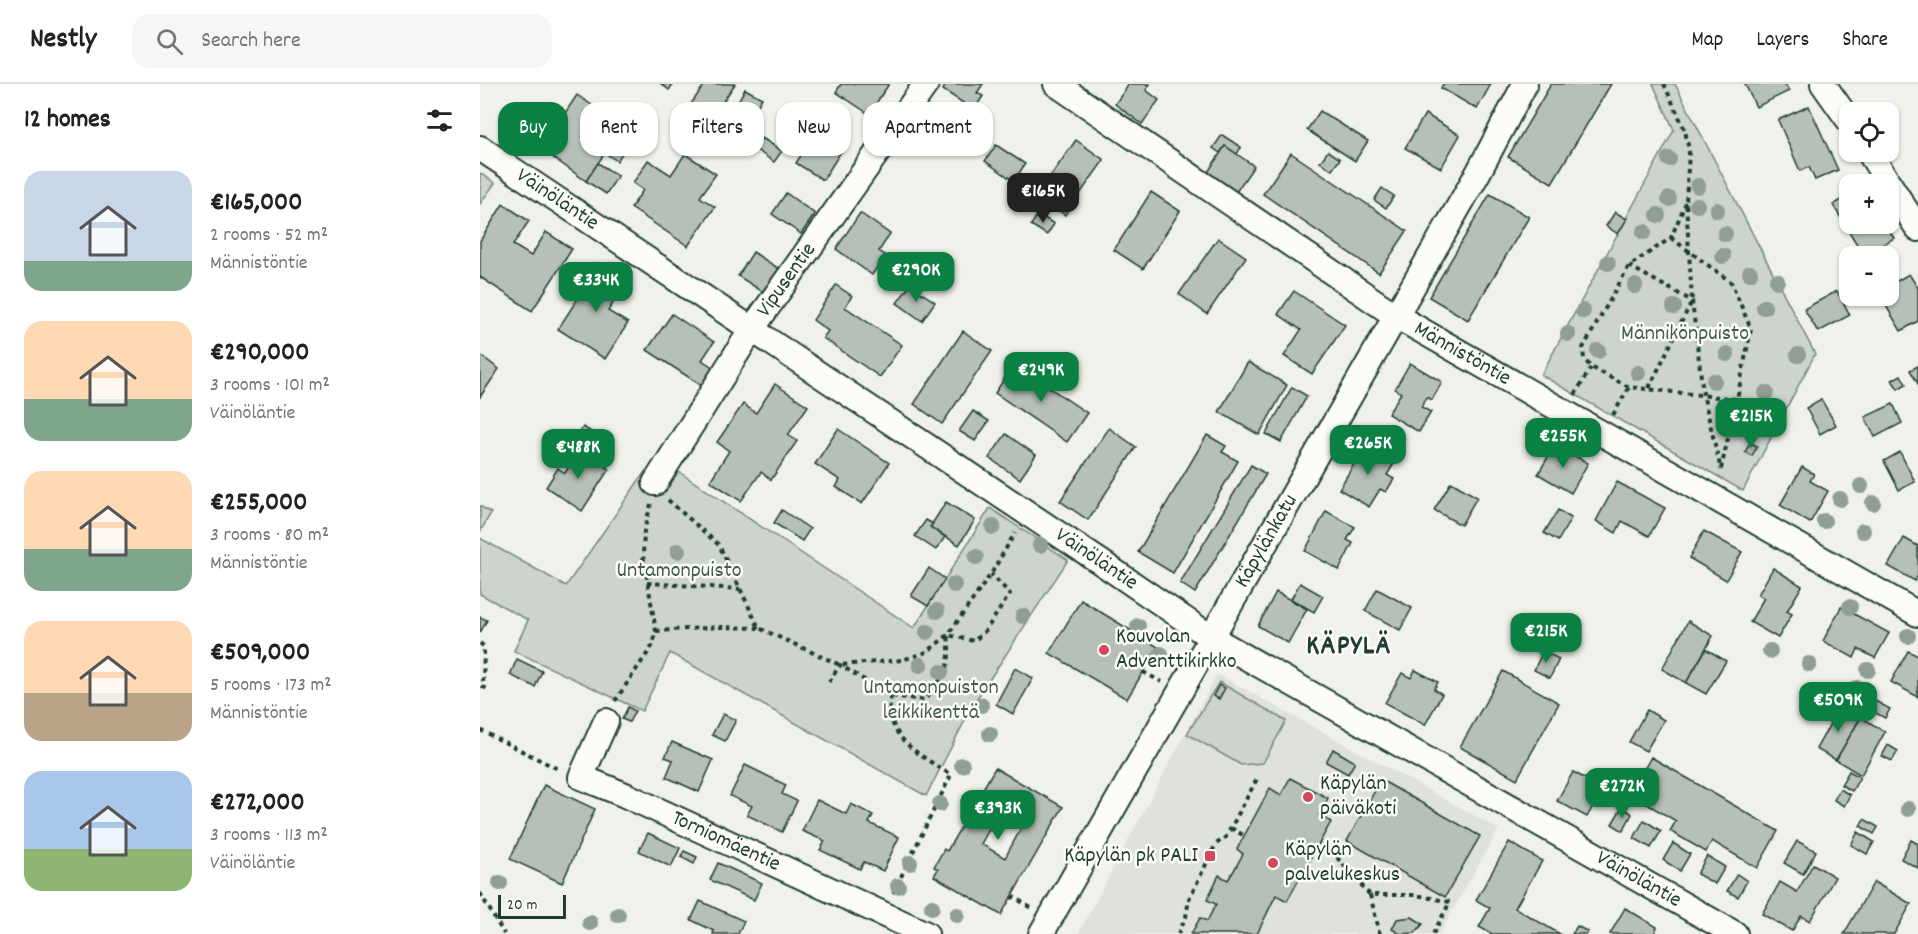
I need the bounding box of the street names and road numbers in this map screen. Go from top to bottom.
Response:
street label: Väinöläntie [510,161,605,239]
street label: Vipusentie [749,236,824,324]
street label: Männistöntie [1408,314,1517,394]
street label: Käpylänkatu [1227,489,1306,594]
street label: Väinöläntie [1049,520,1144,598]
street label: Torniomäentie [666,803,785,880]
street label: Väinöläntie [1590,843,1687,916]

